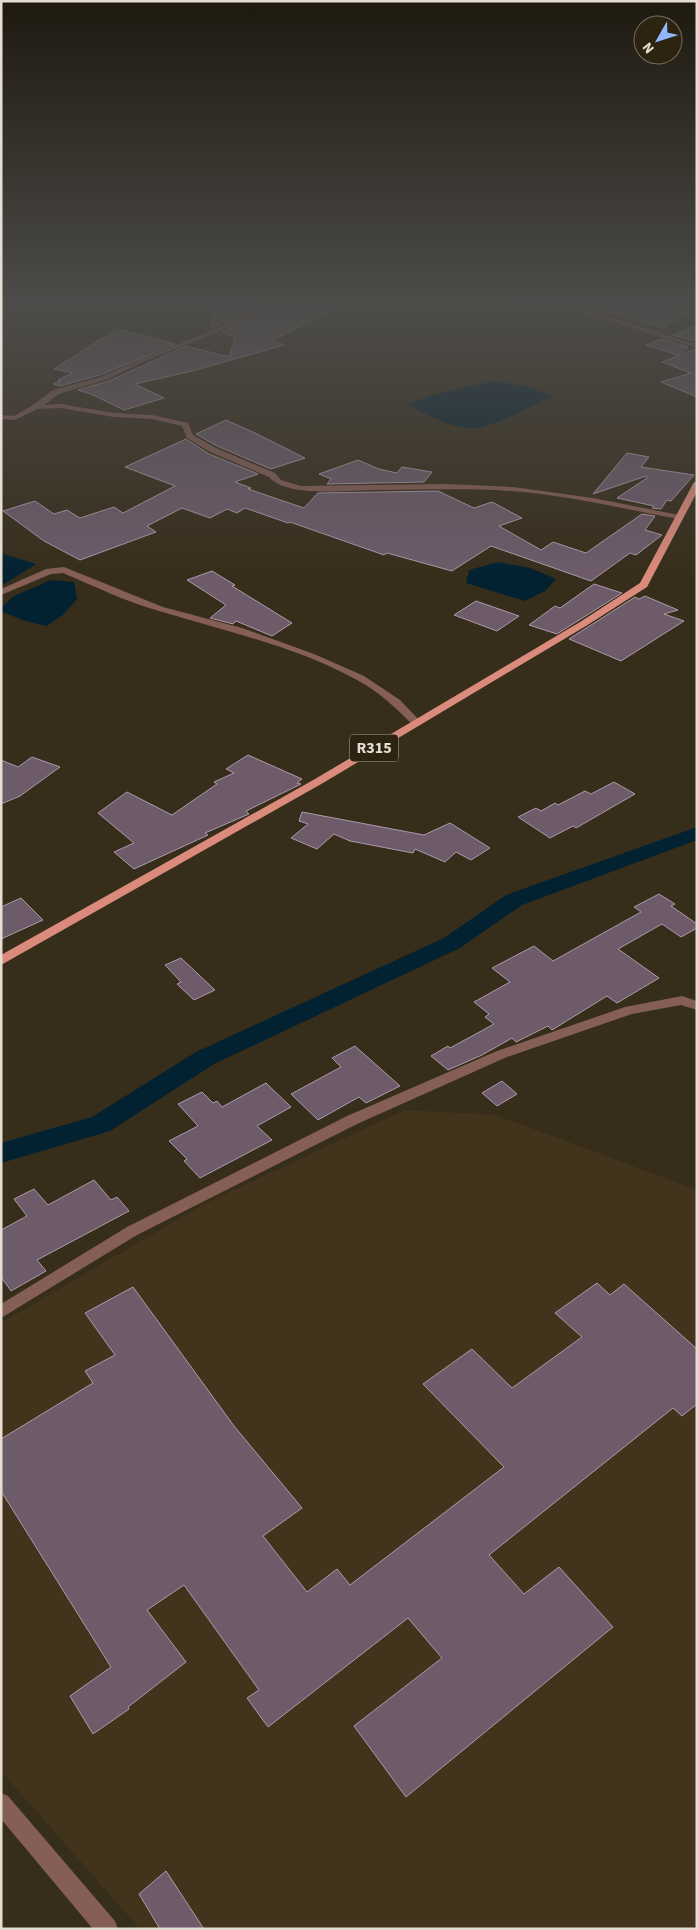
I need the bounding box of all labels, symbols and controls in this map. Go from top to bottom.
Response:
north arrow [633,15,683,65]
text: N [638,38,659,57]
road number: R315 [350,734,398,761]

